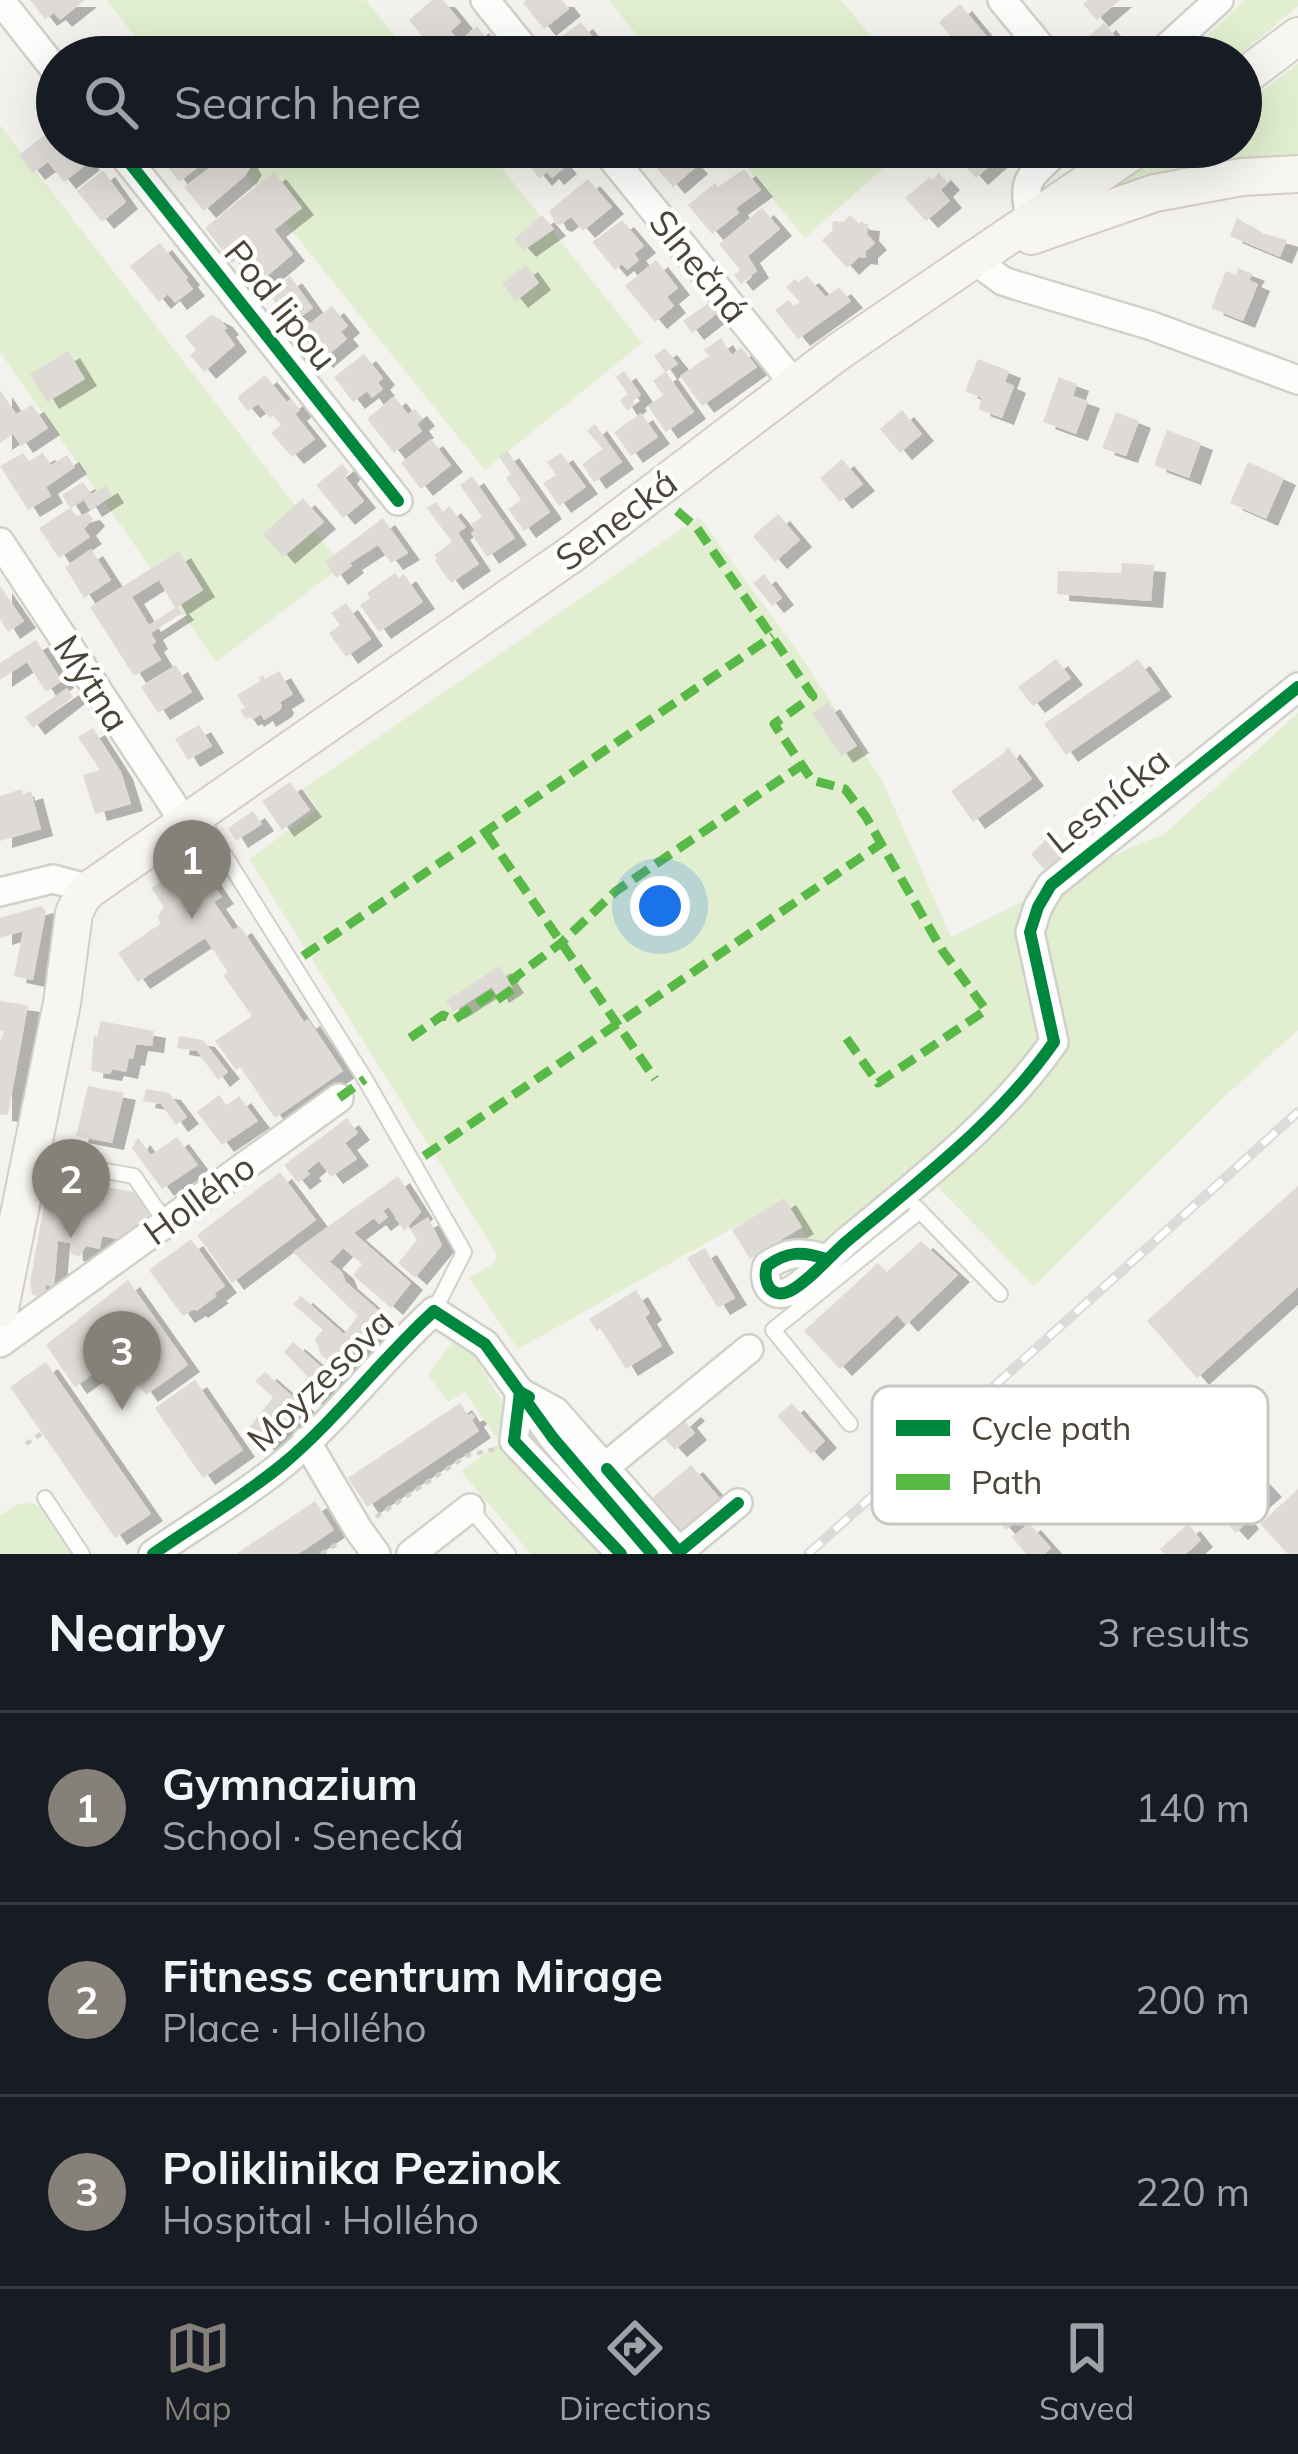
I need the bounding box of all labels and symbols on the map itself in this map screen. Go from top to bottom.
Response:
street label: Slnečná [640,200,758,331]
street label: Pod lipou [215,231,347,379]
street label: Senecká [546,459,685,580]
street label: Mýtna [45,626,140,739]
street label: Lesnícka [1037,737,1178,863]
pin: 1 [153,820,231,919]
your location [630,876,690,936]
pin: 2 [32,1139,110,1238]
street label: Hollého [134,1143,263,1254]
street label: Moyzesova [237,1299,402,1461]
pin: 3 [83,1311,161,1410]
legend [872,1386,1268,1524]
text: Cycle path [971,1407,1131,1448]
text: Path [971,1461,1042,1502]

